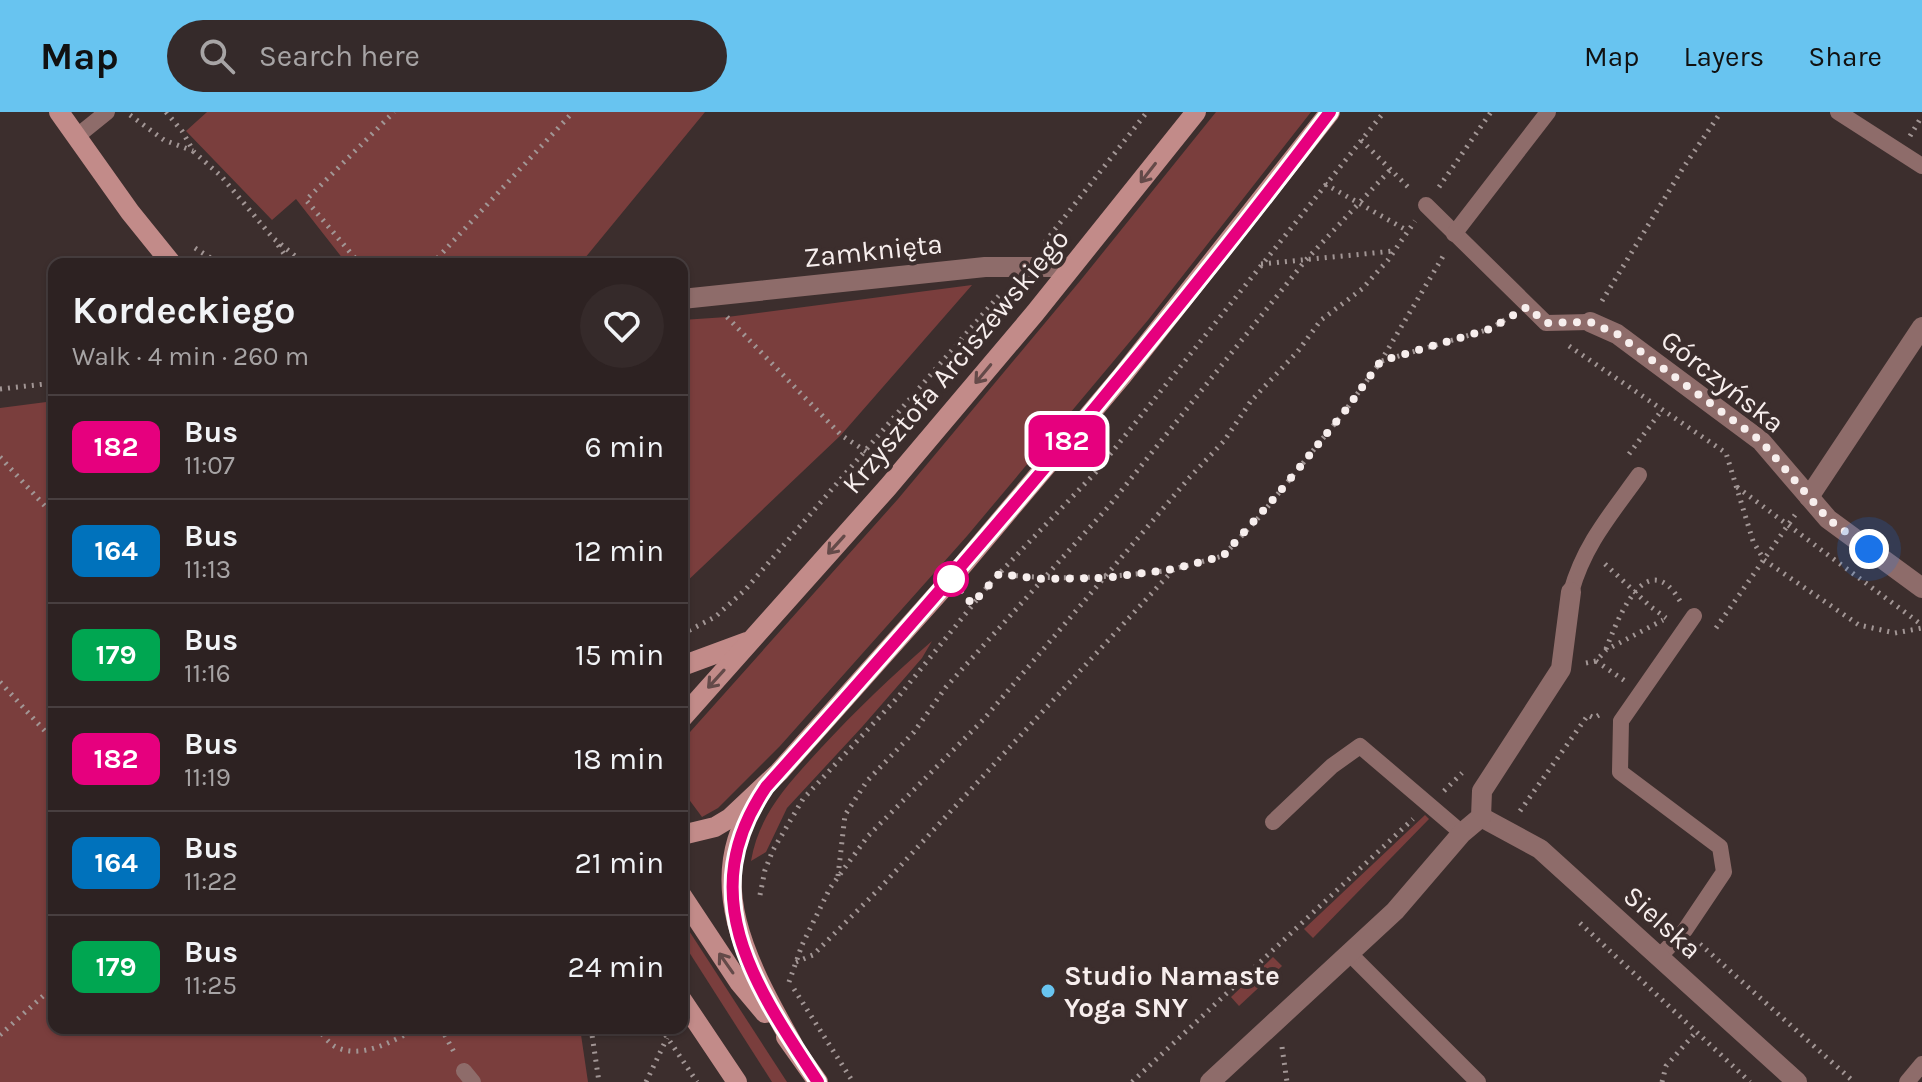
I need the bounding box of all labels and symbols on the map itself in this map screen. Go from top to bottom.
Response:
one-way arrow [1139,162,1156,183]
street label: Krzysztofa Arciszewskiego [835,222,1076,500]
street label: Zamknięta [802,227,944,274]
street label: Górczyńska [1655,323,1791,440]
one-way arrow [974,364,992,384]
line badge: 182 [1021,415,1113,467]
your location [1849,529,1889,569]
one-way arrow [827,534,845,554]
unlabelled marker [934,562,968,596]
one-way arrow [707,669,726,689]
street label: Sielska [1617,879,1708,966]
one-way arrow [718,953,734,975]
place label: Studio Namaste Yoga SNY [1064,959,1280,1024]
marker: Studio Namaste Yoga SNY [1039,982,1057,1000]

